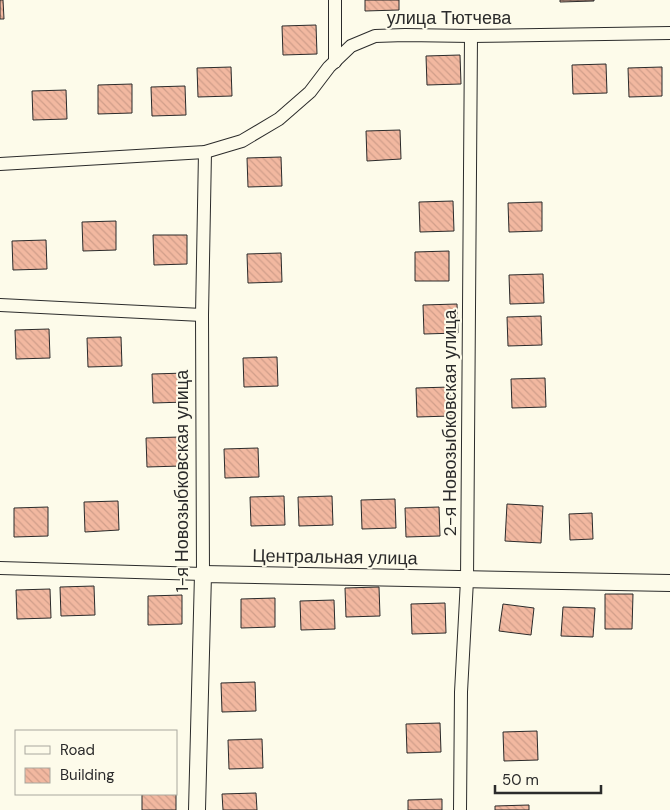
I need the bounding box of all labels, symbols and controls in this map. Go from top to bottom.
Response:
street label: улица Тютчева [387,6,512,30]
street label: 2-я Новозыбковская улица [438,308,462,537]
street label: 1-я Новозыбковская улица [170,369,194,592]
street label: Центральная улица [252,544,419,570]
legend [15,730,178,795]
text: Road [60,740,95,760]
scale bar [495,762,601,794]
text: Building [60,765,115,785]
text: 50 m [502,770,539,790]

